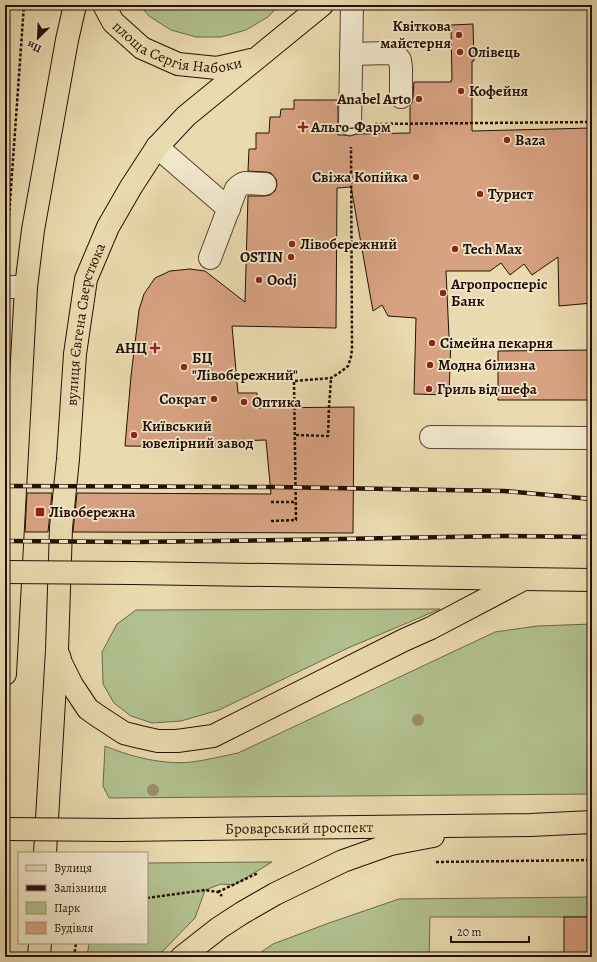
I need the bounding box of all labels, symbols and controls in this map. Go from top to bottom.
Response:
street label: площа Сергія Набоки [108,16,244,78]
place label: Квіткова майстерня [380,16,452,53]
north arrow [18,18,58,58]
marker: Квіткова майстерня [454,30,464,40]
text: Пн [24,37,44,56]
place label: Олівець [468,42,520,62]
marker: Олівець [455,47,465,57]
place label: Кофейня [469,81,529,101]
marker: Кофейня [456,86,466,96]
place label: Anabel Arto [336,89,411,109]
marker: Anabel Arto [414,94,424,104]
place label: Альго-Фарм [310,117,391,137]
marker: Альго-Фарм [298,122,308,132]
place label: Baza [515,130,547,150]
marker: Baza [502,135,512,145]
place label: Свіжа Копійка [312,167,409,187]
marker: Свіжа Копійка [411,172,421,182]
place label: Турист [488,184,534,204]
marker: Турист [475,189,485,199]
place label: Лівобережний [300,234,397,254]
marker: Лівобережний [287,239,297,249]
place label: Tech Max [463,239,523,259]
street label: вулиця Євгена Сверстюка [62,240,110,407]
marker: Tech Max [450,244,460,254]
place label: OSTIN [240,247,283,267]
marker: OSTIN [286,252,296,262]
place label: Oodj [267,270,297,290]
place label: Агропросперіс Банк [450,274,547,311]
marker: Oodj [254,275,264,285]
marker: Агропросперіс Банк [438,288,448,298]
place label: Сімейна пекарня [440,333,553,353]
place label: АНЦ [114,338,147,358]
marker: Сімейна пекарня [427,338,437,348]
marker: АНЦ [150,343,160,353]
place label: БЦ "Лівобережний" [192,348,298,385]
place label: Модна білизна [438,355,536,375]
marker: Модна білизна [425,360,435,370]
marker: БЦ "Лівобережний" [179,362,189,372]
place label: Гриль від шефа [437,379,538,399]
marker: Гриль від шефа [424,384,434,394]
place label: Сократ [159,389,206,409]
place label: Оптика [252,392,302,412]
marker: Сократ [209,394,219,404]
marker: Оптика [239,397,249,407]
place label: Київський ювелірний завод [142,416,254,453]
marker: Київський ювелірний завод [129,430,139,440]
place label: Лівобережна [49,502,136,522]
marker: Лівобережна [34,506,46,518]
street label: Броварський проспект [225,817,374,839]
legend [18,852,148,944]
text: Вулиця [54,860,92,876]
text: Залізниця [54,880,107,896]
text: Парк [54,900,80,916]
scale bar [451,918,529,944]
text: Будівля [54,920,94,936]
text: 20 m [457,924,481,940]

